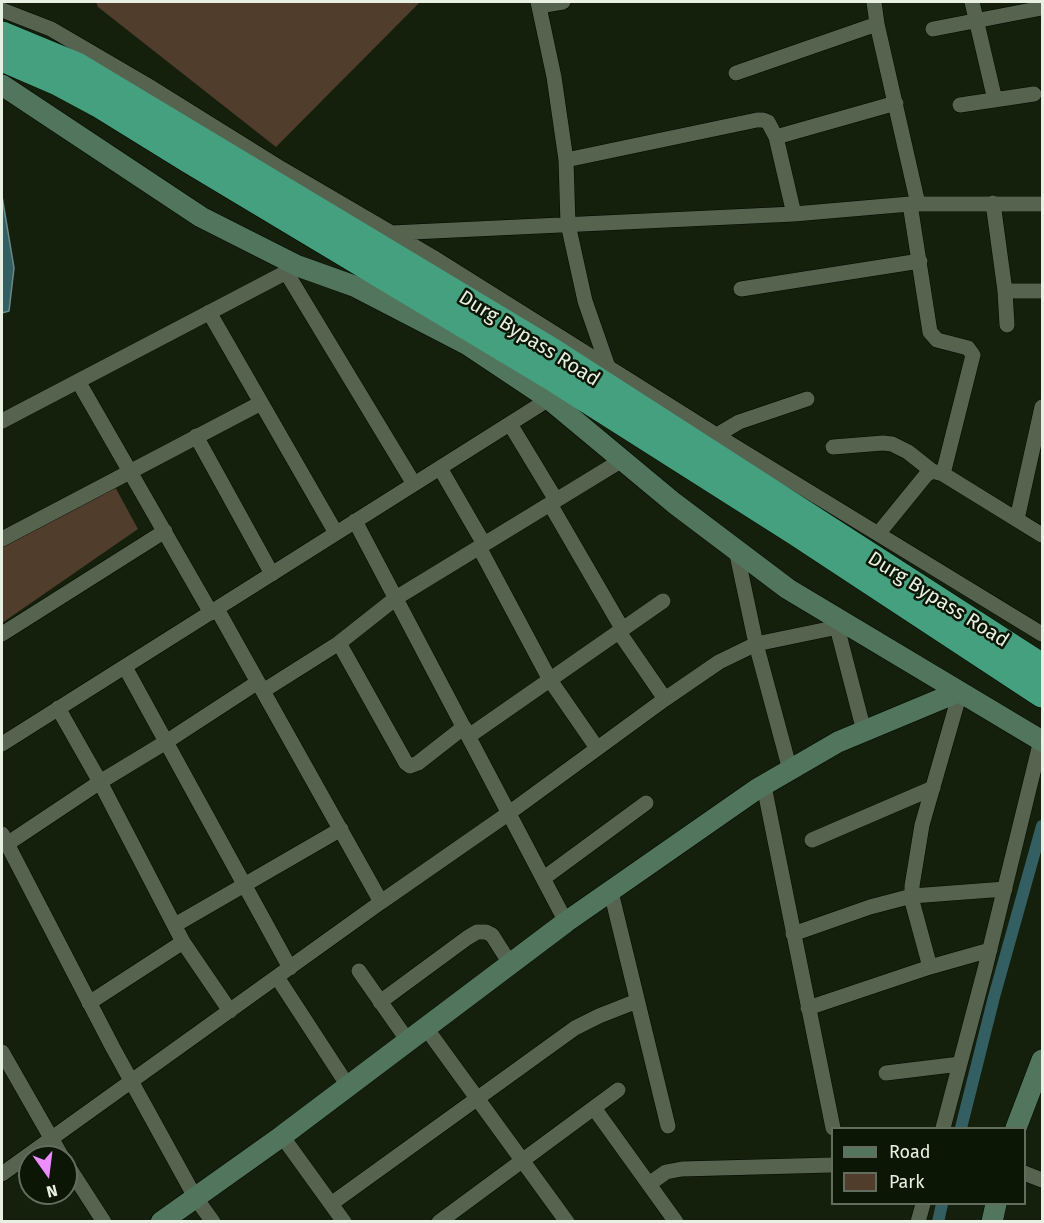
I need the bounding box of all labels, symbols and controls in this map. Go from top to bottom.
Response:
street label: Durg Bypass Road [454,286,604,392]
street label: Durg Bypass Road [863,547,1013,653]
legend [831,1127,1026,1205]
text: Road [889,1141,931,1163]
north arrow [18,1145,78,1205]
text: Park [889,1171,924,1193]
text: N [45,1181,59,1202]

